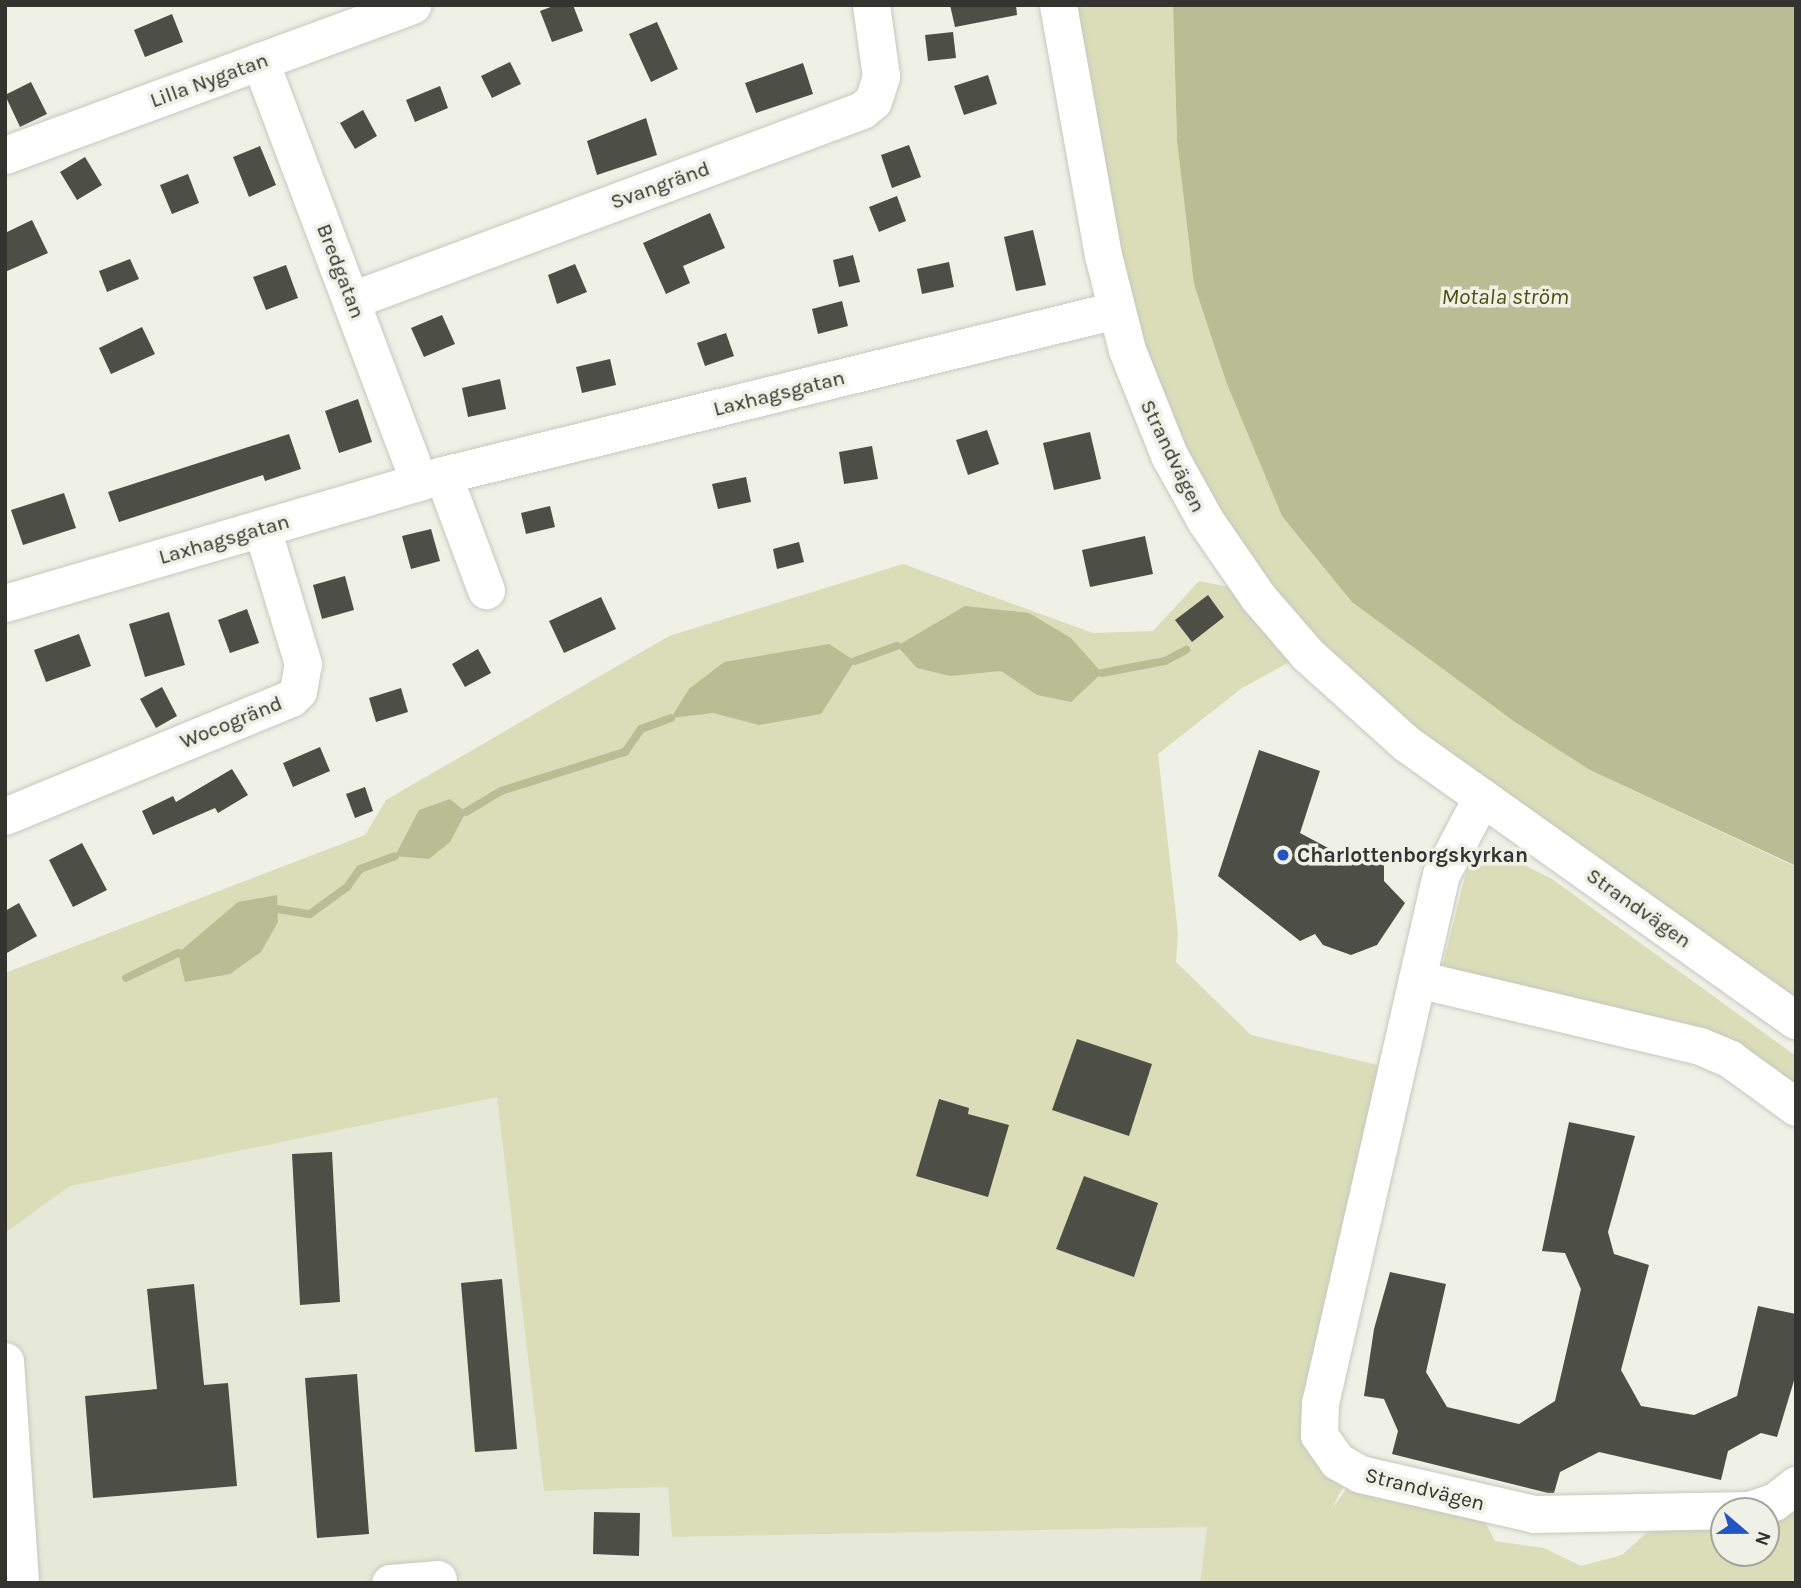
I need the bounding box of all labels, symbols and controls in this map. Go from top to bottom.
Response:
street label: Lilla Nygatan [146,47,272,113]
street label: Svangränd [607,155,713,215]
street label: Bredgatan [311,220,371,322]
water label: Motala ström [1441,283,1569,311]
street label: Laxhagsgatan [711,364,847,422]
street label: Strandvägen [1135,396,1211,516]
street label: Laxhagsgatan [156,508,292,570]
street label: Wocogränd [176,690,286,754]
place label: Charlottenborgskyrkan [1297,842,1528,868]
marker: Charlottenborgskyrkan [1275,847,1291,863]
street label: Strandvägen [1582,863,1696,953]
street label: Strandvägen [1363,1462,1487,1516]
north arrow [1710,1497,1780,1567]
text: N [1750,1528,1776,1549]

